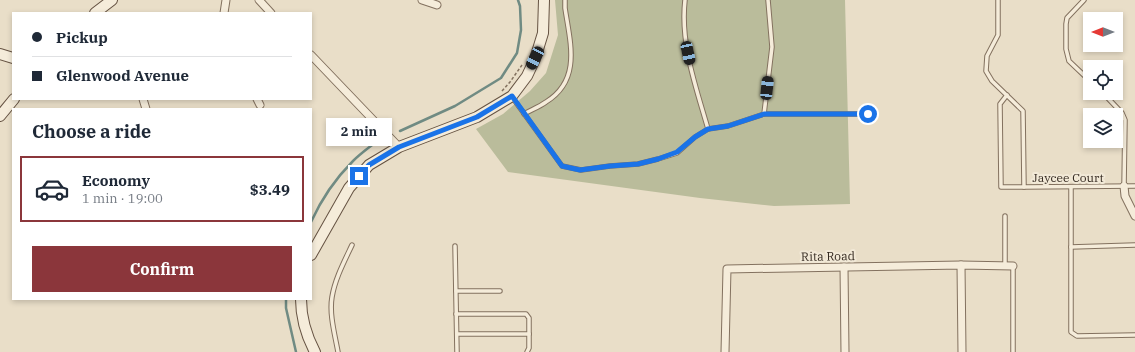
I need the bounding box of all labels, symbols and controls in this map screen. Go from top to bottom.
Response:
north arrow [1083,12,1123,52]
map controls [1083,12,1123,148]
text: Pickup [56,28,108,47]
car [680,40,696,66]
car [524,45,546,71]
button: locate [1083,60,1123,100]
text: Glenwood Avenue [56,66,189,85]
car [760,75,774,101]
route start [859,105,877,123]
button: layers [1083,108,1123,148]
callout: 2 min [326,118,392,146]
text: Choose a ride [32,120,151,143]
text: 2 min [341,123,377,140]
route end [350,167,368,185]
street label: Jaycee Court [1032,170,1104,185]
icon: car [34,171,70,207]
text: Economy [82,171,150,190]
text: $3.49 [250,180,290,199]
text: 1 min · 19:00 [82,190,163,207]
button: Confirm [32,246,292,292]
street label: Rita Road [801,248,855,264]

